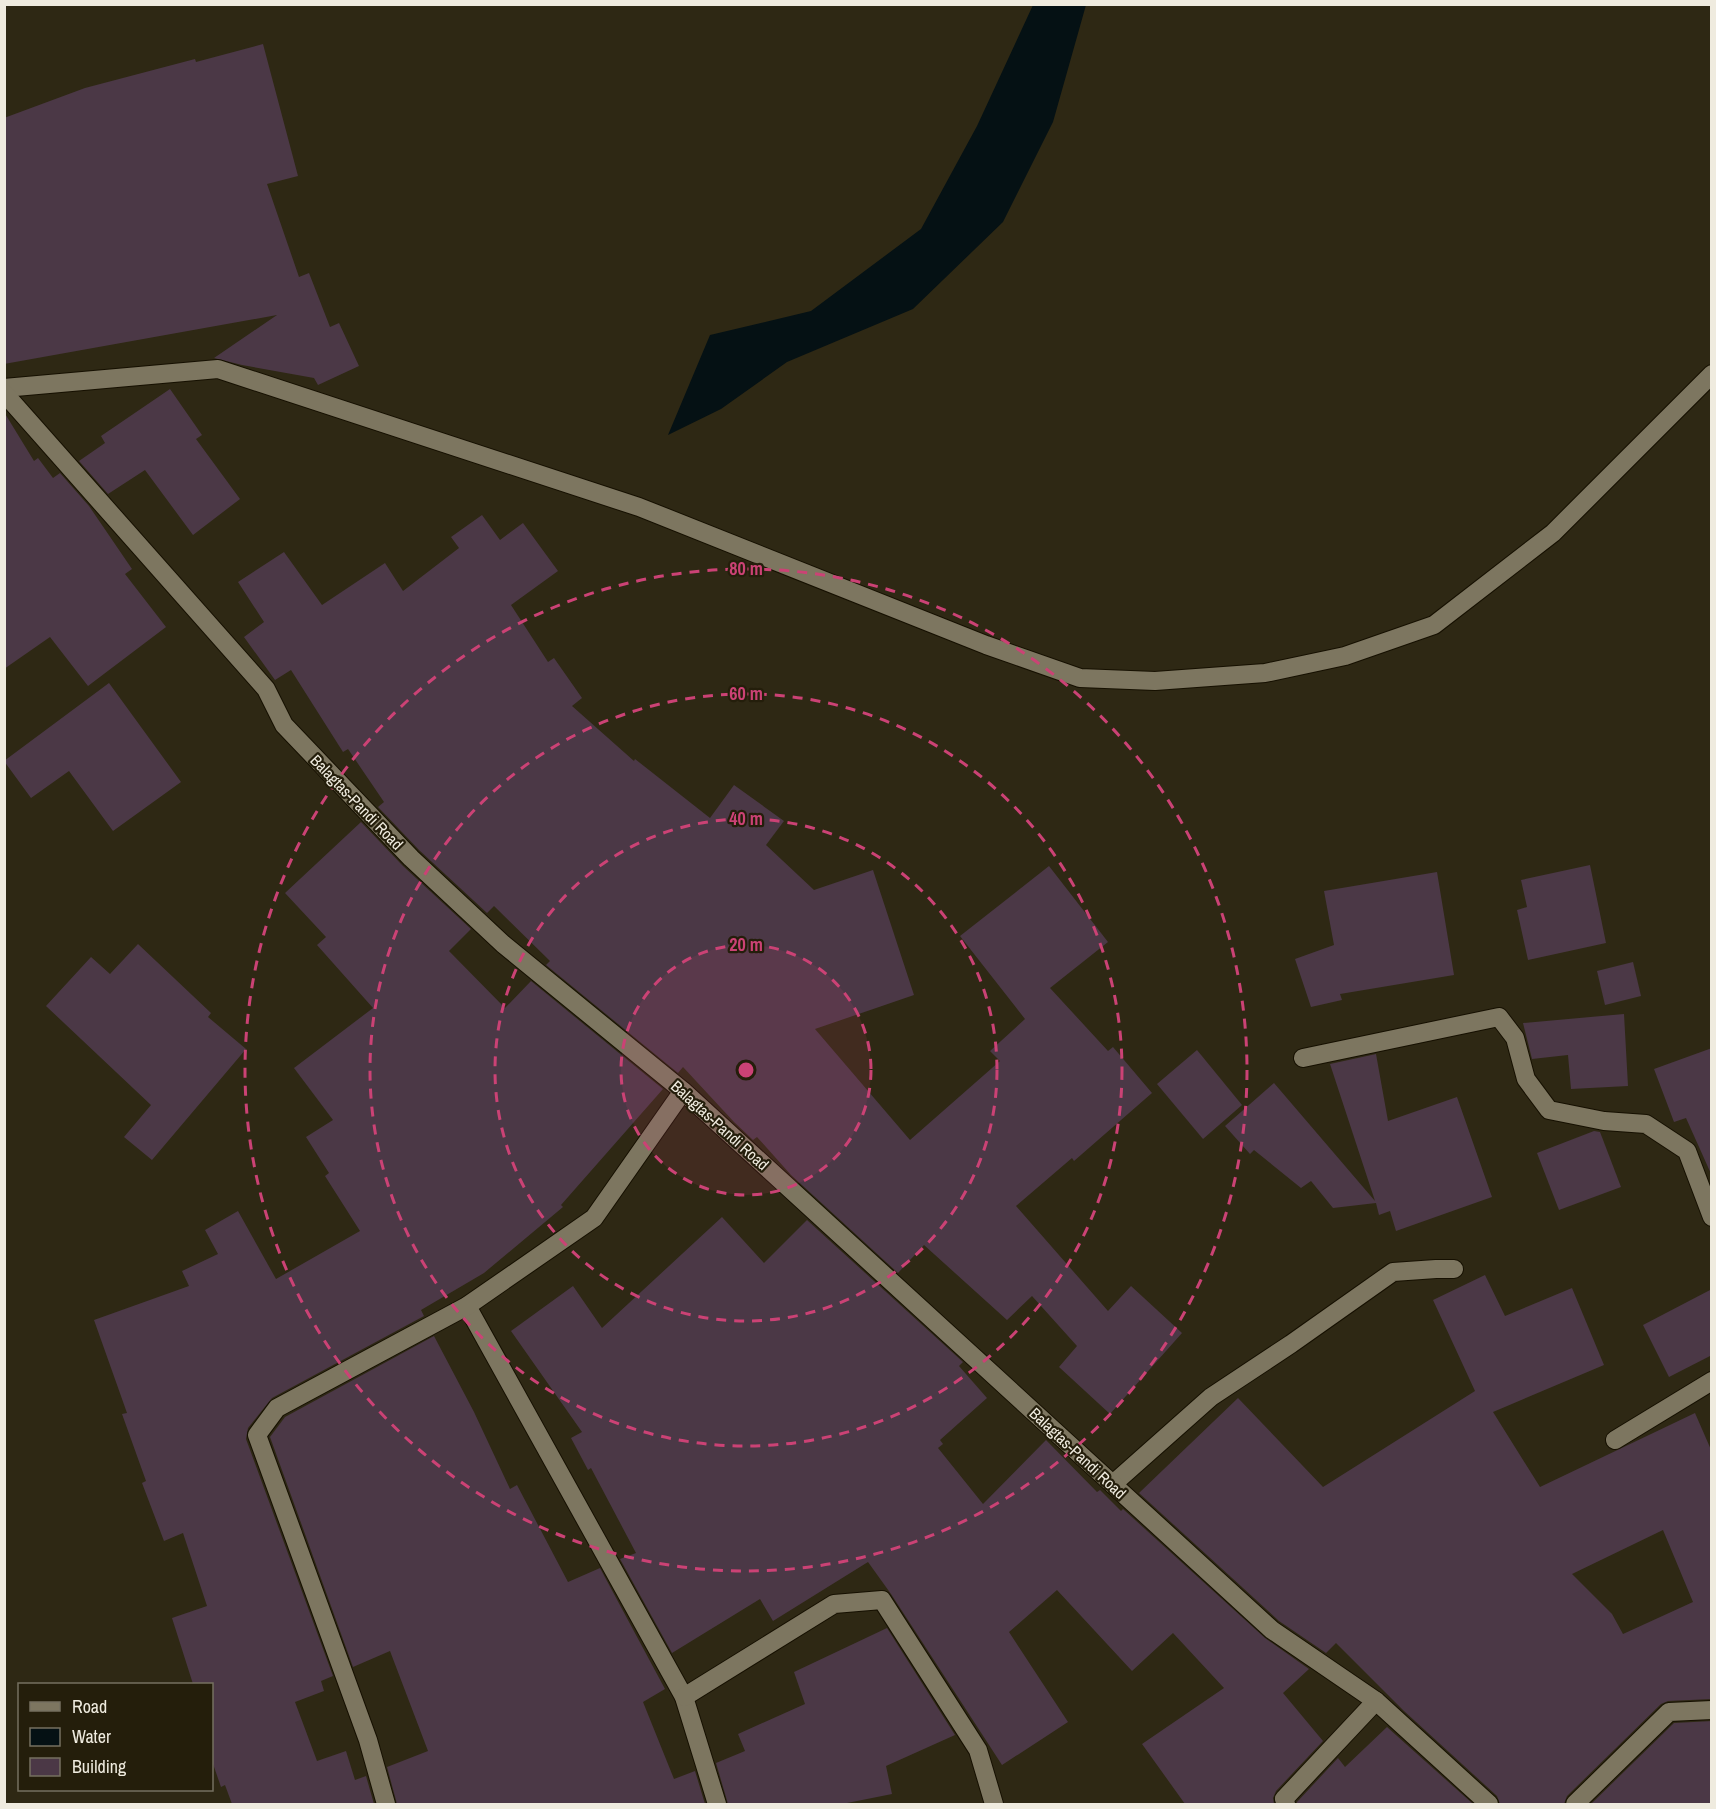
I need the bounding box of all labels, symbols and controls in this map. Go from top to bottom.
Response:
text: 80 m [729,556,763,581]
text: 60 m [729,681,763,706]
street label: Balagtas-Pandi Road [306,749,408,855]
text: 40 m [729,806,763,831]
text: 20 m [729,932,763,957]
centre of rings [736,1060,756,1080]
street label: Balagtas-Pandi Road [666,1075,774,1175]
street label: Balagtas-Pandi Road [1025,1402,1131,1504]
legend [18,1683,213,1791]
text: Road [72,1694,107,1719]
text: Water [72,1724,111,1749]
text: Building [72,1754,127,1779]

